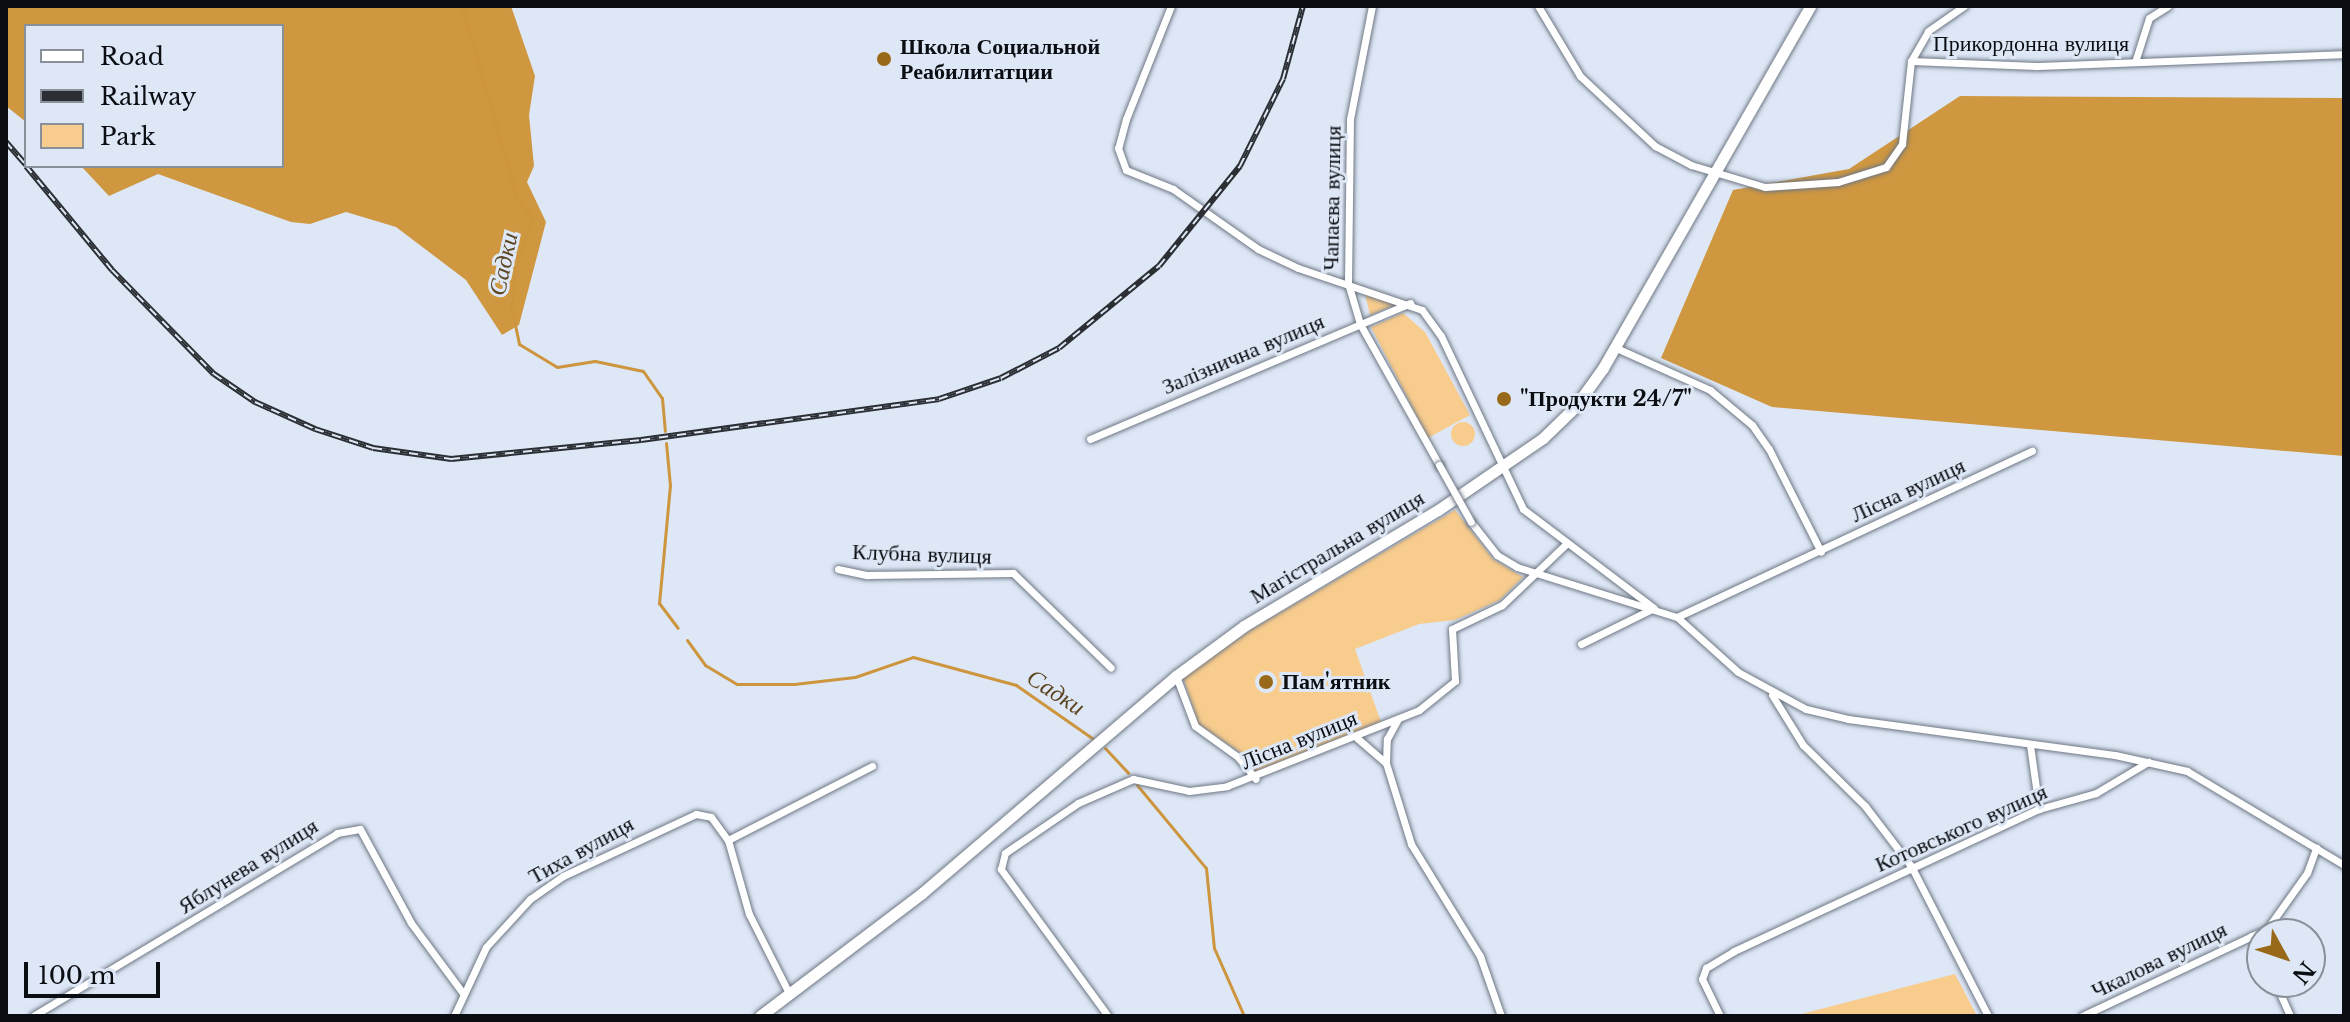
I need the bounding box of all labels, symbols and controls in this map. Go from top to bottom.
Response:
legend [24,24,284,168]
street label: Прикордонна вулиця [1933,31,2129,57]
place label: Школа Социальной Реабилитатции [900,33,1100,84]
text: Road [100,42,164,71]
marker: Школа Социальной Реабилитатции [875,50,893,68]
text: Railway [100,82,196,111]
text: Park [100,122,156,151]
street label: Чапаєва вулиця [1318,125,1346,271]
water label: Садки [482,230,524,298]
street label: Залізнична вулиця [1158,308,1328,400]
place label: "Продукти 24/7" [1520,386,1692,412]
marker: "Продукти 24/7" [1495,390,1513,408]
street label: Лісна вулиця [1847,452,1969,528]
street label: Магістральна вулиця [1245,485,1429,609]
street label: Клубна вулиця [852,538,992,570]
water label: Садки [1022,663,1090,721]
place label: Пам'ятник [1282,669,1391,695]
marker: Пам'ятник [1257,673,1275,691]
street label: Лісна вулиця [1237,705,1361,775]
street label: Котовського вулиця [1871,778,2051,878]
street label: Тиха вулиця [524,810,638,890]
street label: Яблунева вулиця [173,813,323,919]
street label: Чкалова вулиця [2087,916,2231,1004]
north arrow [2246,918,2326,998]
scale bar [28,946,164,996]
text: N [2286,956,2320,989]
text: 100 m [38,961,116,990]

